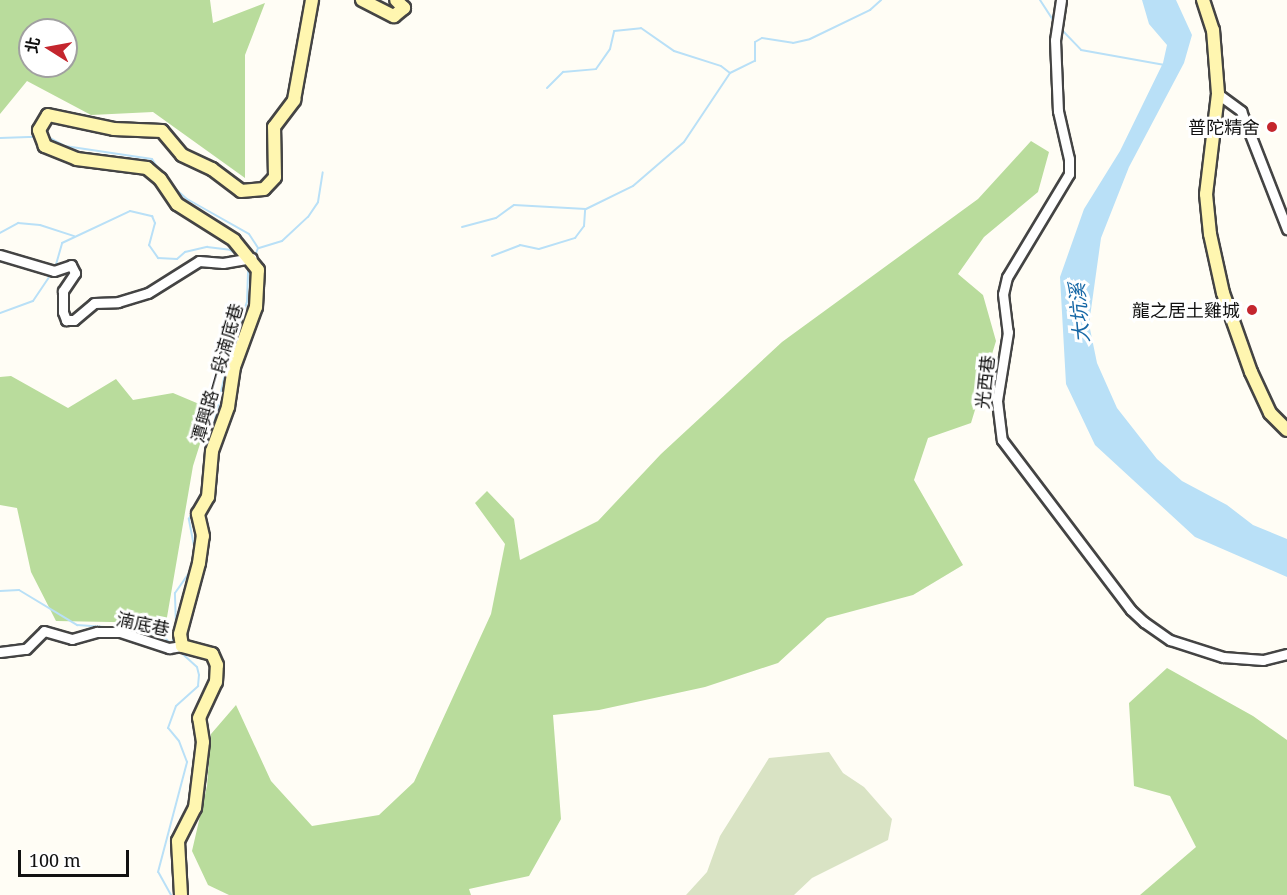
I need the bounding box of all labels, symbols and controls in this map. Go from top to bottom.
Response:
north arrow [18,18,78,78]
text: 北 [20,35,45,55]
place label: 普陀精舍 [1188,116,1260,138]
marker: 普陀精舍 [1265,120,1279,134]
water label: 大坑溪 [1064,282,1094,344]
place label: 龍之居土雞城 [1132,299,1240,321]
street label: 潭興路一段湳底巷 [187,301,247,445]
marker: 龍之居土雞城 [1245,303,1259,317]
street label: 光西巷 [971,354,999,410]
street label: 湳底巷 [114,608,172,640]
scale bar [21,838,132,876]
text: 100 m [29,848,81,872]

